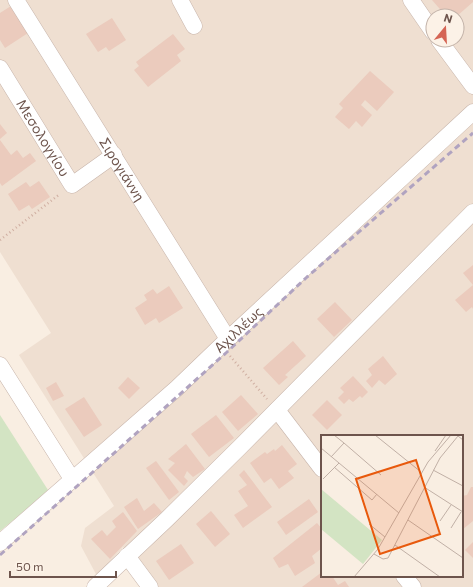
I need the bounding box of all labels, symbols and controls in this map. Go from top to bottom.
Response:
north arrow [425,8,465,48]
text: N [442,11,454,25]
street label: Μεσολογγίου [13,96,74,179]
street label: Σιρογιάννη [96,134,149,204]
street label: Αχιλλέως [210,302,266,356]
inset map [321,435,463,577]
scale bar [10,553,116,579]
text: 50 m [16,559,44,573]

